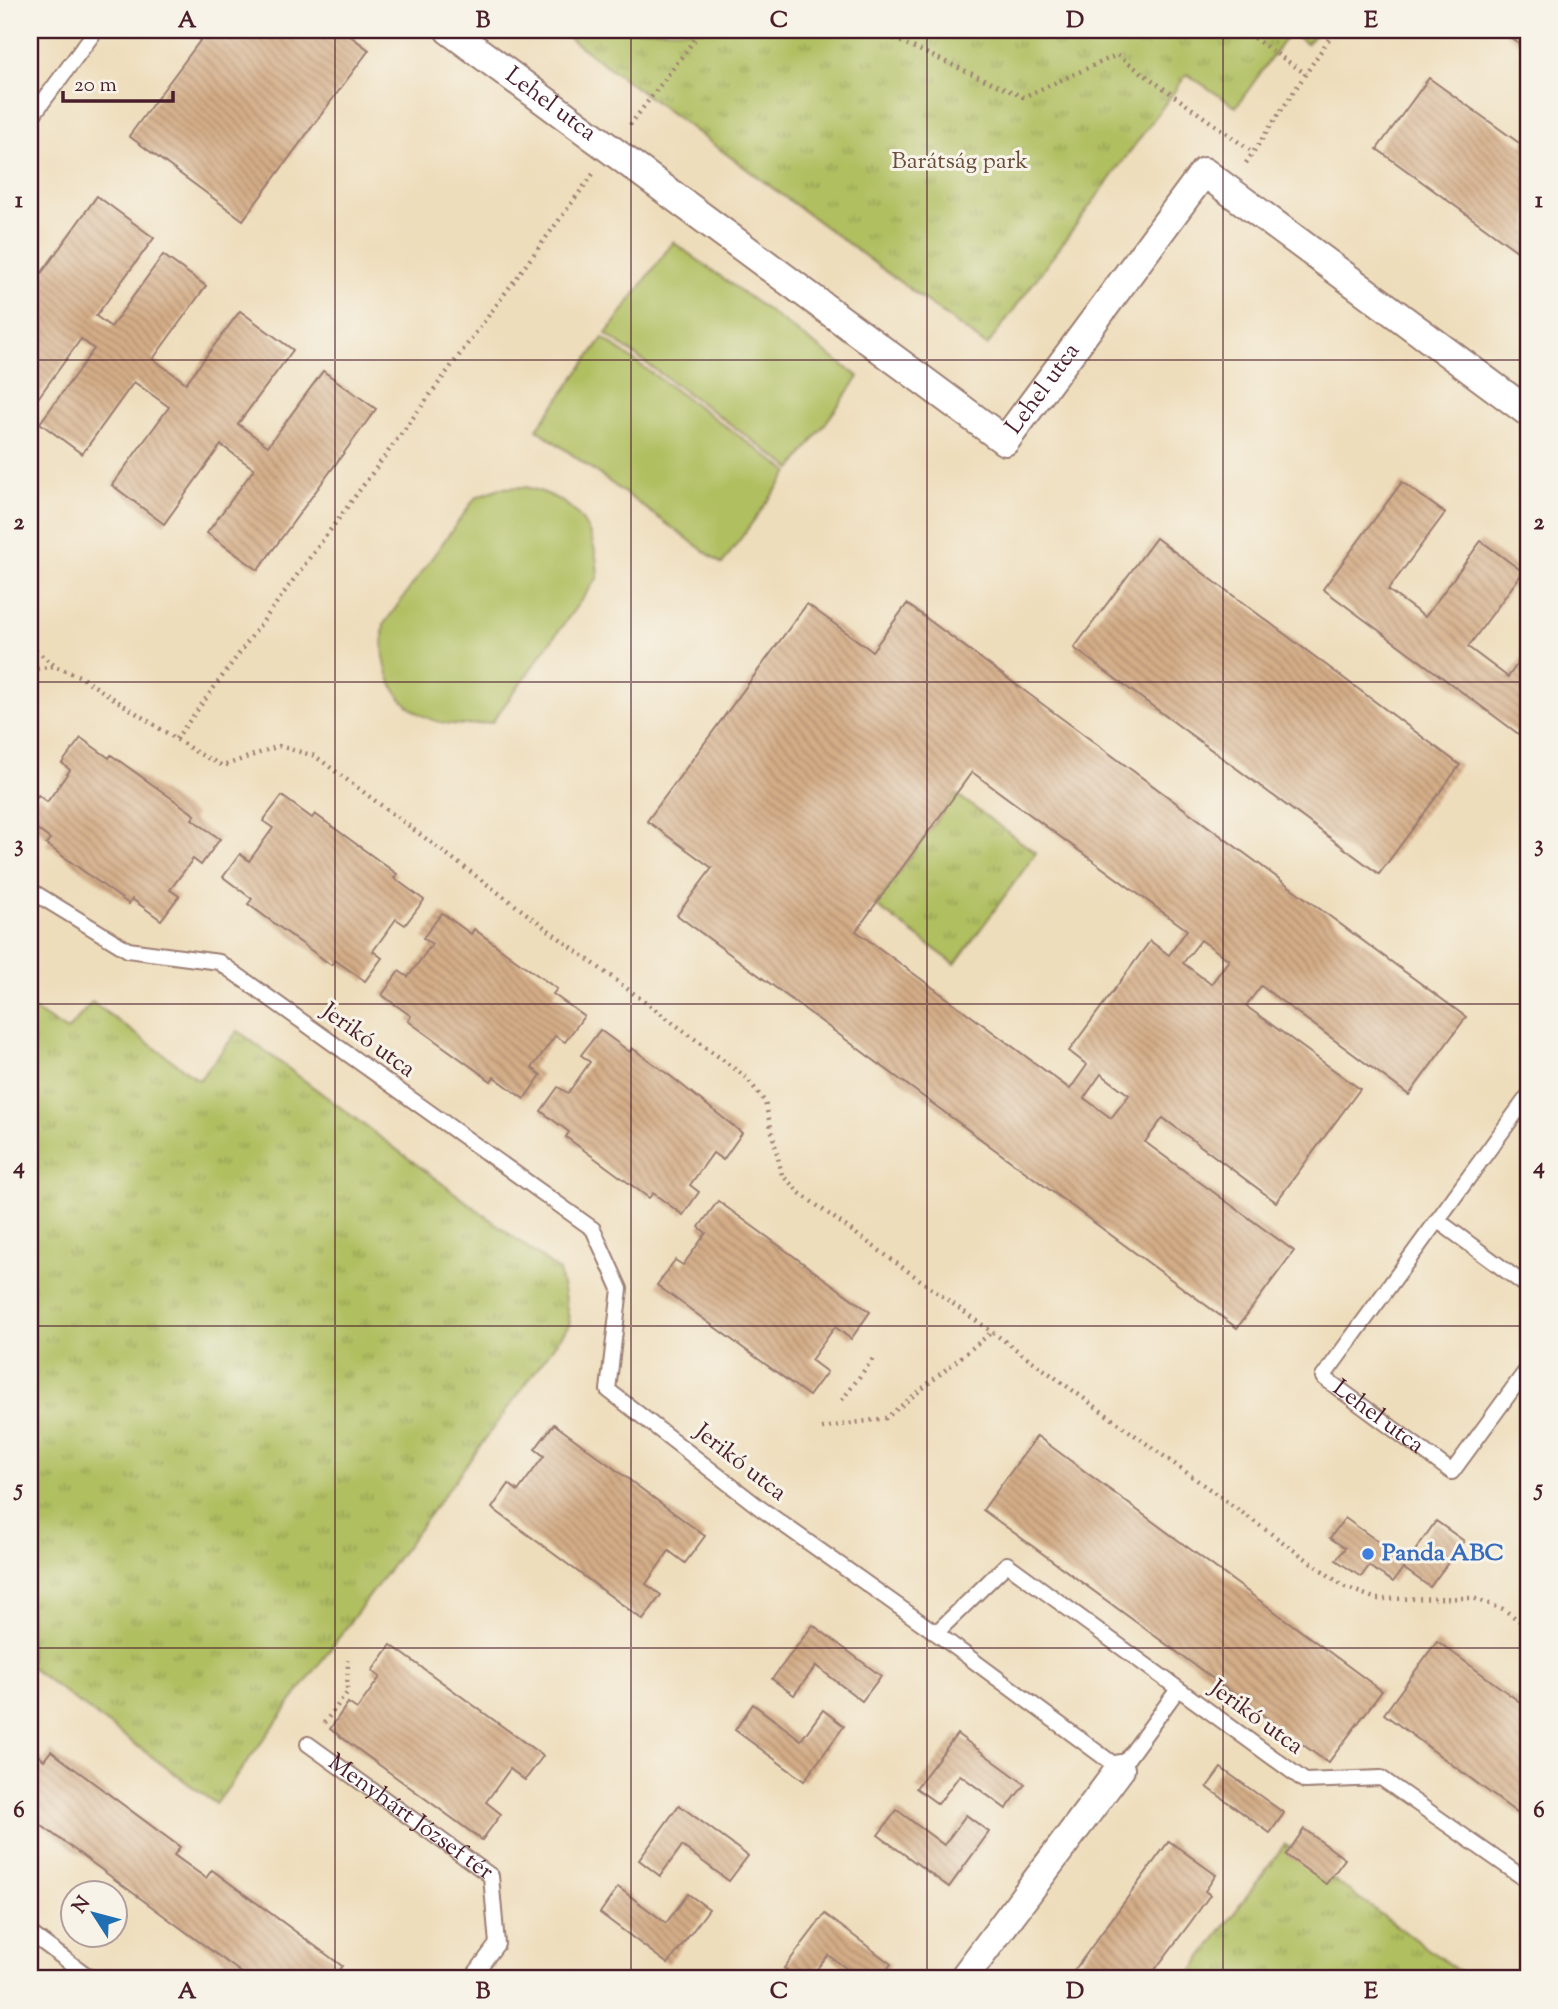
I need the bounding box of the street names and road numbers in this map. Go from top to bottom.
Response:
street label: Lehel utca [497,60,603,150]
street label: Lehel utca [998,336,1089,442]
street label: Jerikó utca [312,994,422,1087]
street label: Lehel utca [1325,1372,1431,1463]
street label: Jerikó utca [685,1415,793,1510]
street label: Jerikó utca [1200,1671,1310,1764]
street label: Menyhárt József tér [320,1746,500,1889]

